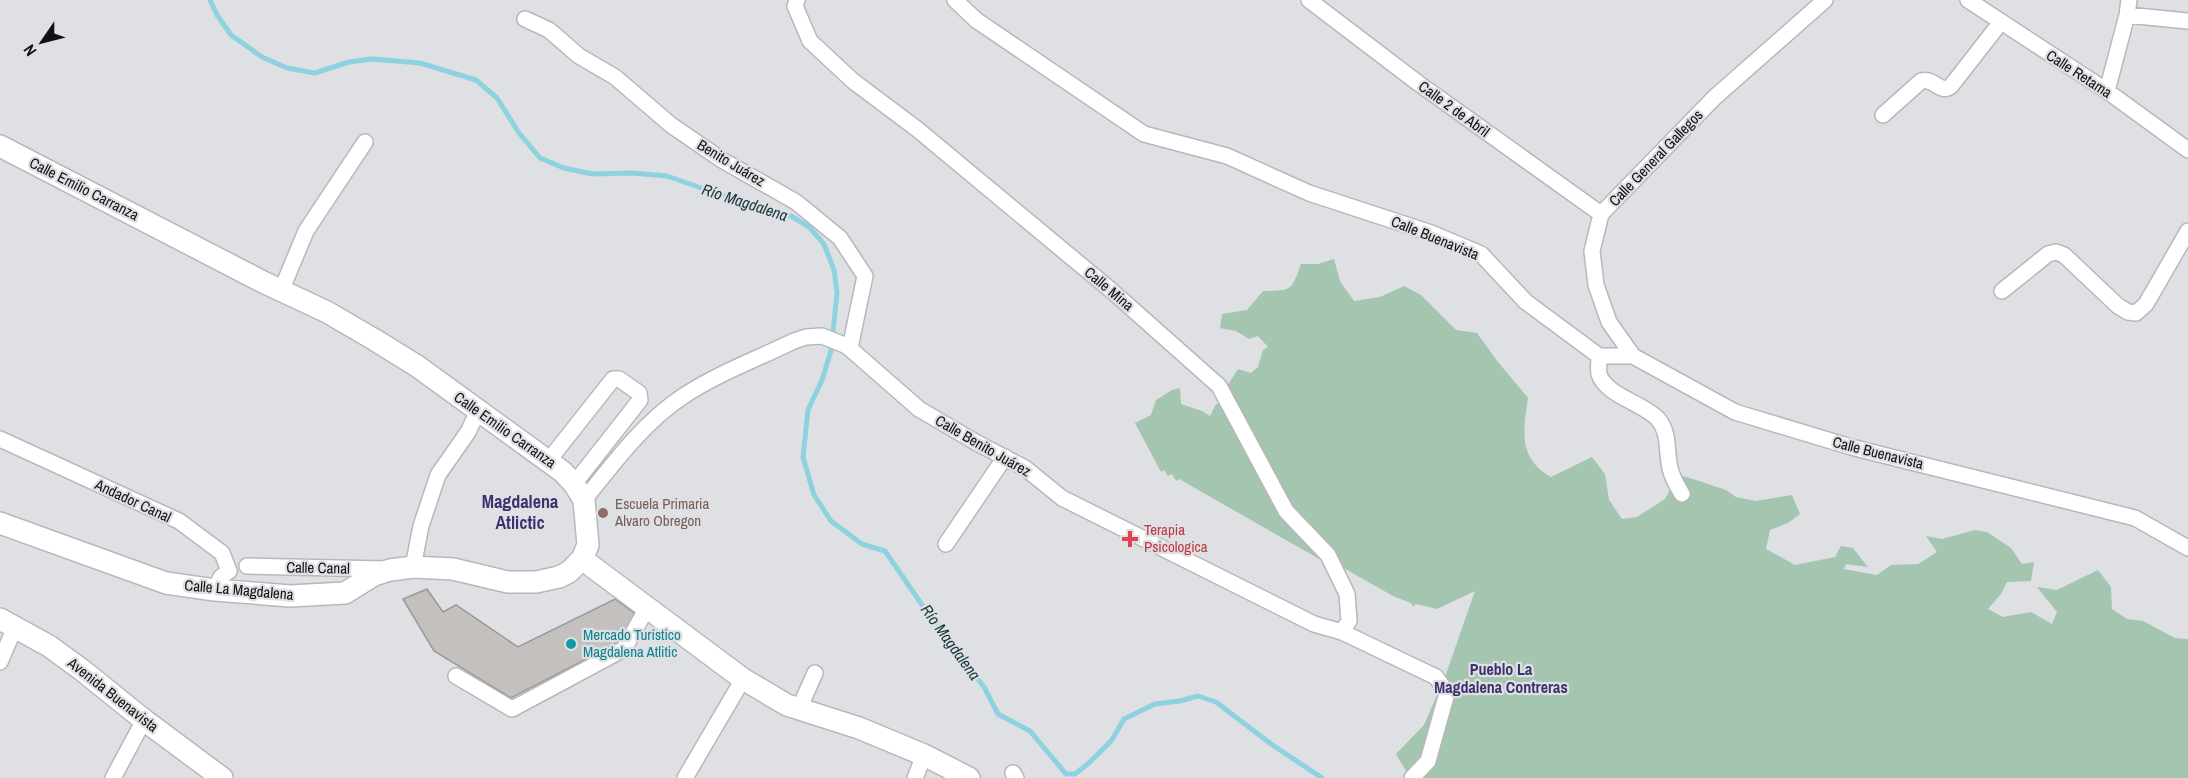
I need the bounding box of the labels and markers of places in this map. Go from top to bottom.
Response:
place label: Escuela Primaria Alvaro Obregon [614,493,709,531]
marker: Escuela Primaria Alvaro Obregon [596,506,610,520]
place label: Terapia Psicologica [1144,519,1208,557]
marker: Terapia Psicologica [1121,530,1139,548]
place label: Mercado Turístico Magdalena Atlitic [583,624,681,662]
marker: Mercado Turístico Magdalena Atlitic [564,637,578,651]

